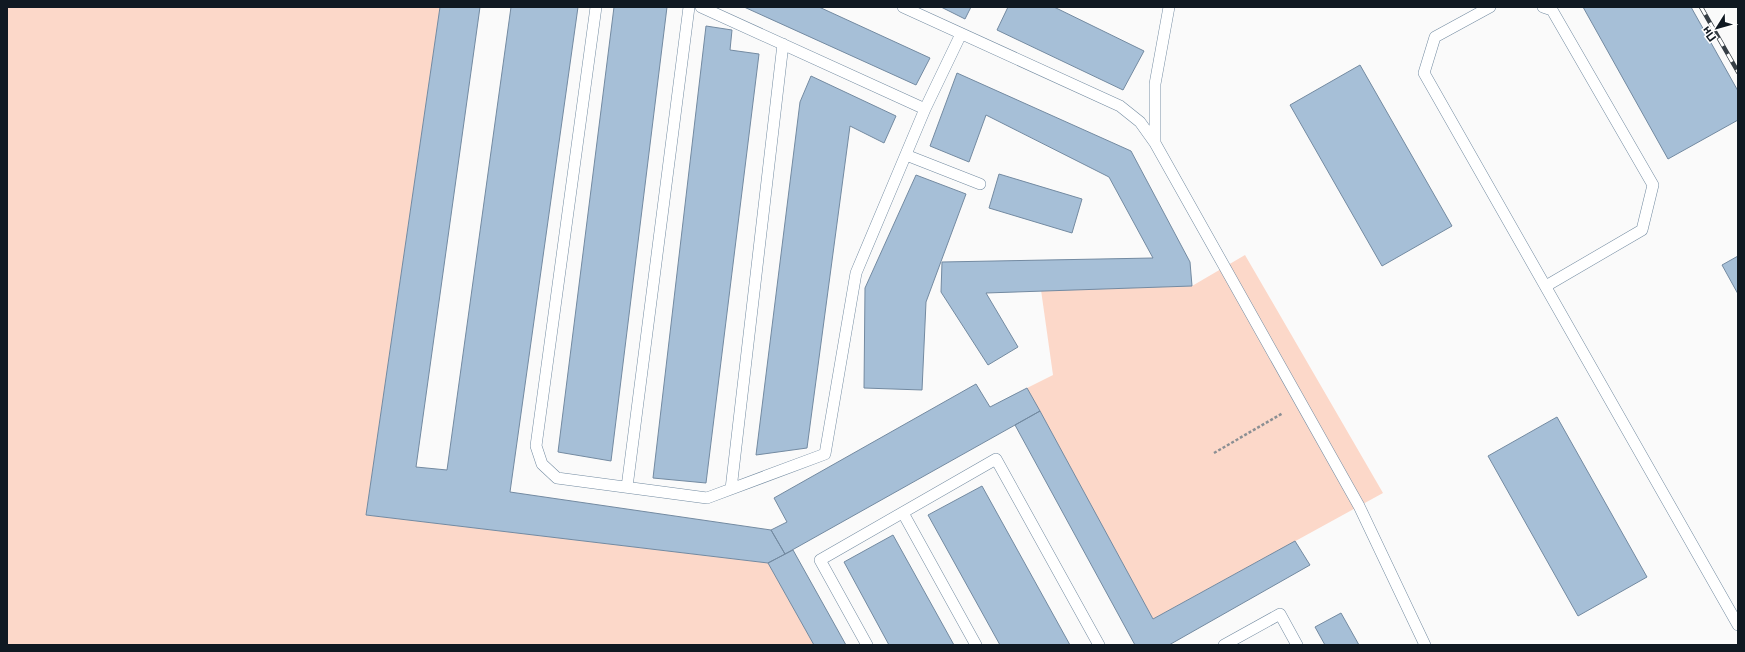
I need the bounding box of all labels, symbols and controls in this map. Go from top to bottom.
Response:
north arrow [1697,8,1737,48]
text: Пн [1699,24,1719,44]

